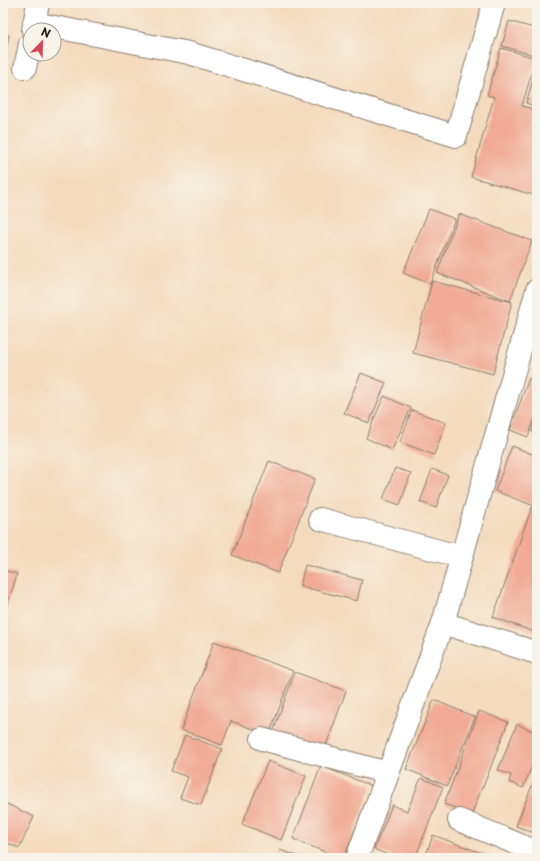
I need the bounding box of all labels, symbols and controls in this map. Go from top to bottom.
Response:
north arrow [22,22,62,62]
text: N [39,23,54,42]

